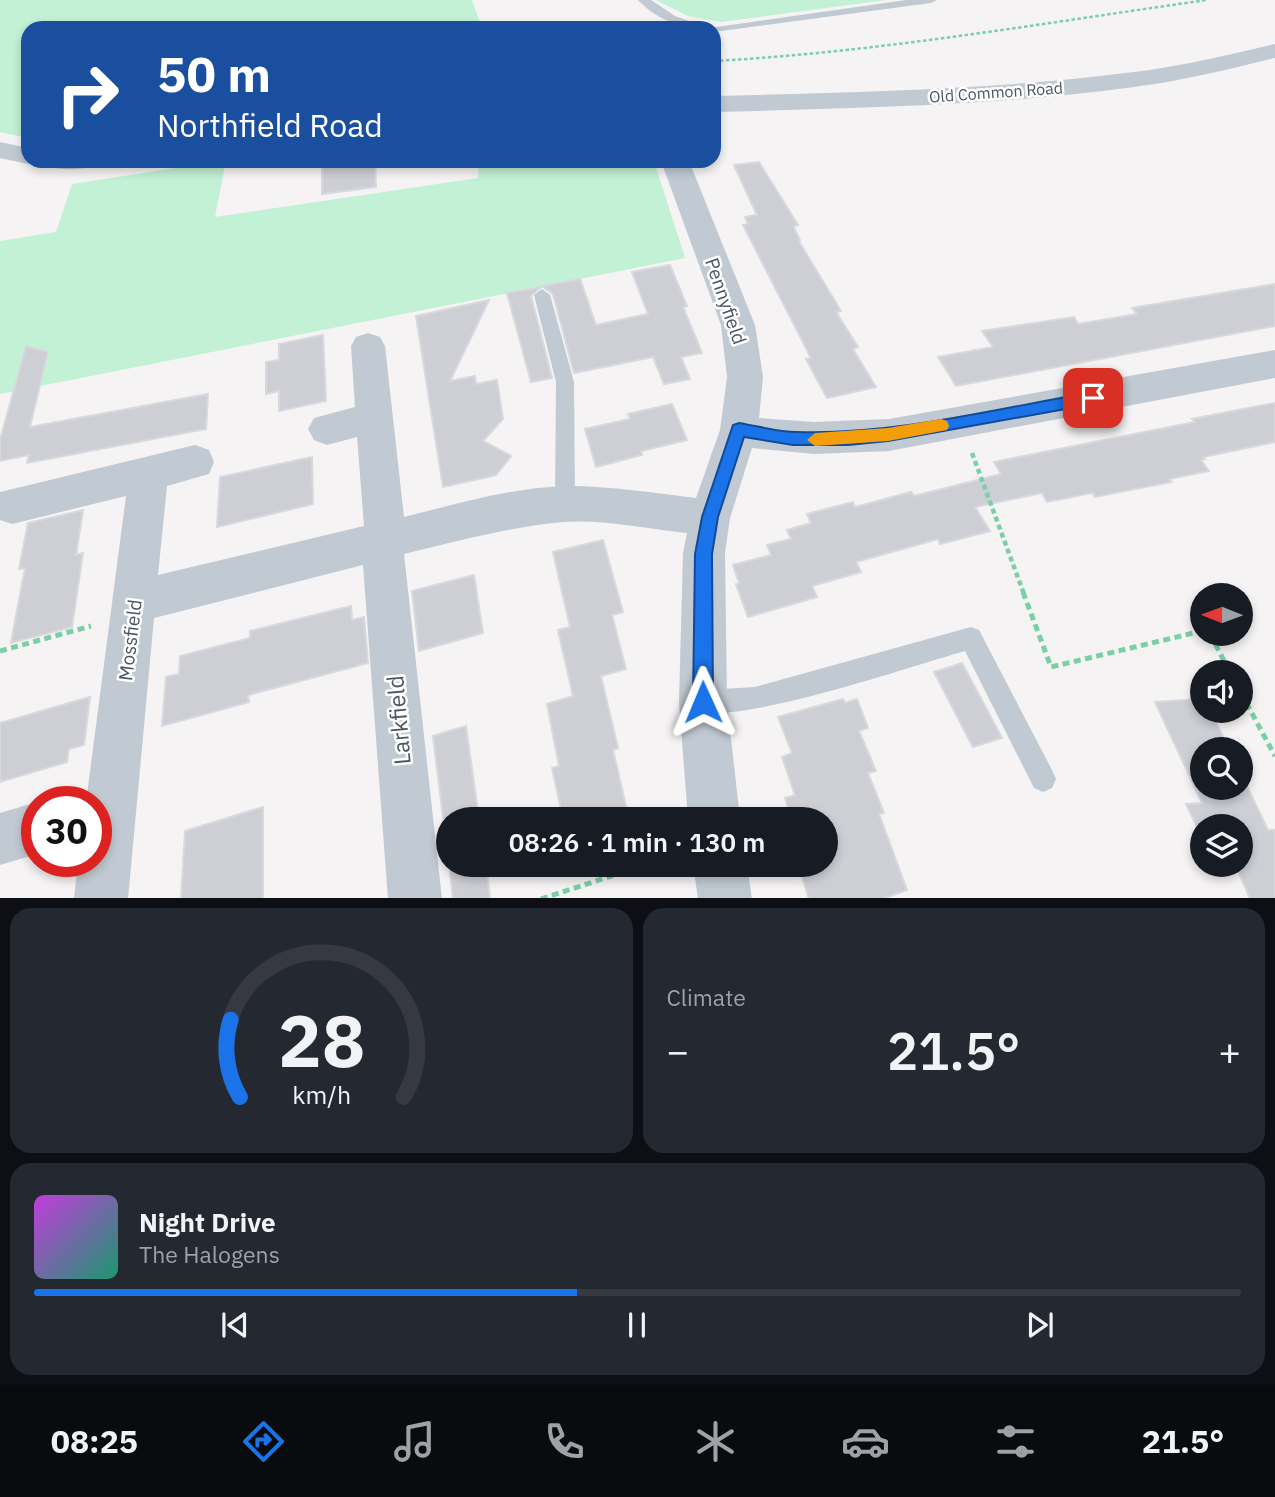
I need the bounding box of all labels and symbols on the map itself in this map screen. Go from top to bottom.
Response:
street label: Old Common Road [928,77,1064,107]
street label: Pennyfield [700,255,752,347]
pin [1063,368,1123,428]
north arrow [1190,583,1253,646]
street label: Mossfield [113,598,147,682]
position arrow [666,665,740,739]
street label: Larkfield [379,674,417,766]
speed limit sign: 30 [21,786,112,877]

